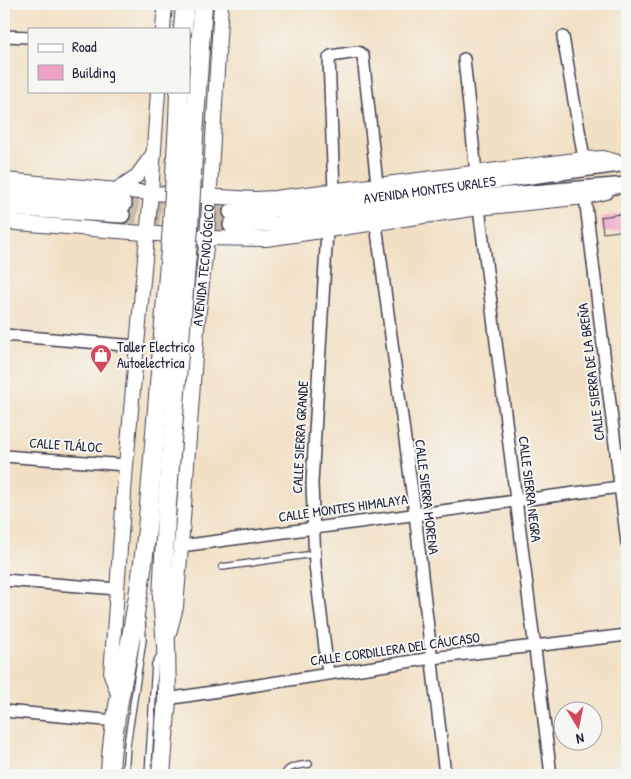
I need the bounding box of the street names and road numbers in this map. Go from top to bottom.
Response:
street label: AVENIDA MONTES URALES [362,171,497,208]
street label: AVENIDA TECNOLÓGICO [187,203,218,327]
street label: CALLE SIERRA DE LA BREÑA [573,302,608,442]
street label: CALLE SIERRA GRANDE [287,380,312,494]
street label: CALLE TLÁLOC [29,432,104,457]
street label: CALLE SIERRA NEGRA [515,435,546,543]
street label: CALLE SIERRA MORENA [411,438,444,556]
street label: CALLE MONTES HIMALAYA [277,489,409,526]
street label: CALLE CORDILLERA DEL CÁUCASO [309,627,481,670]

